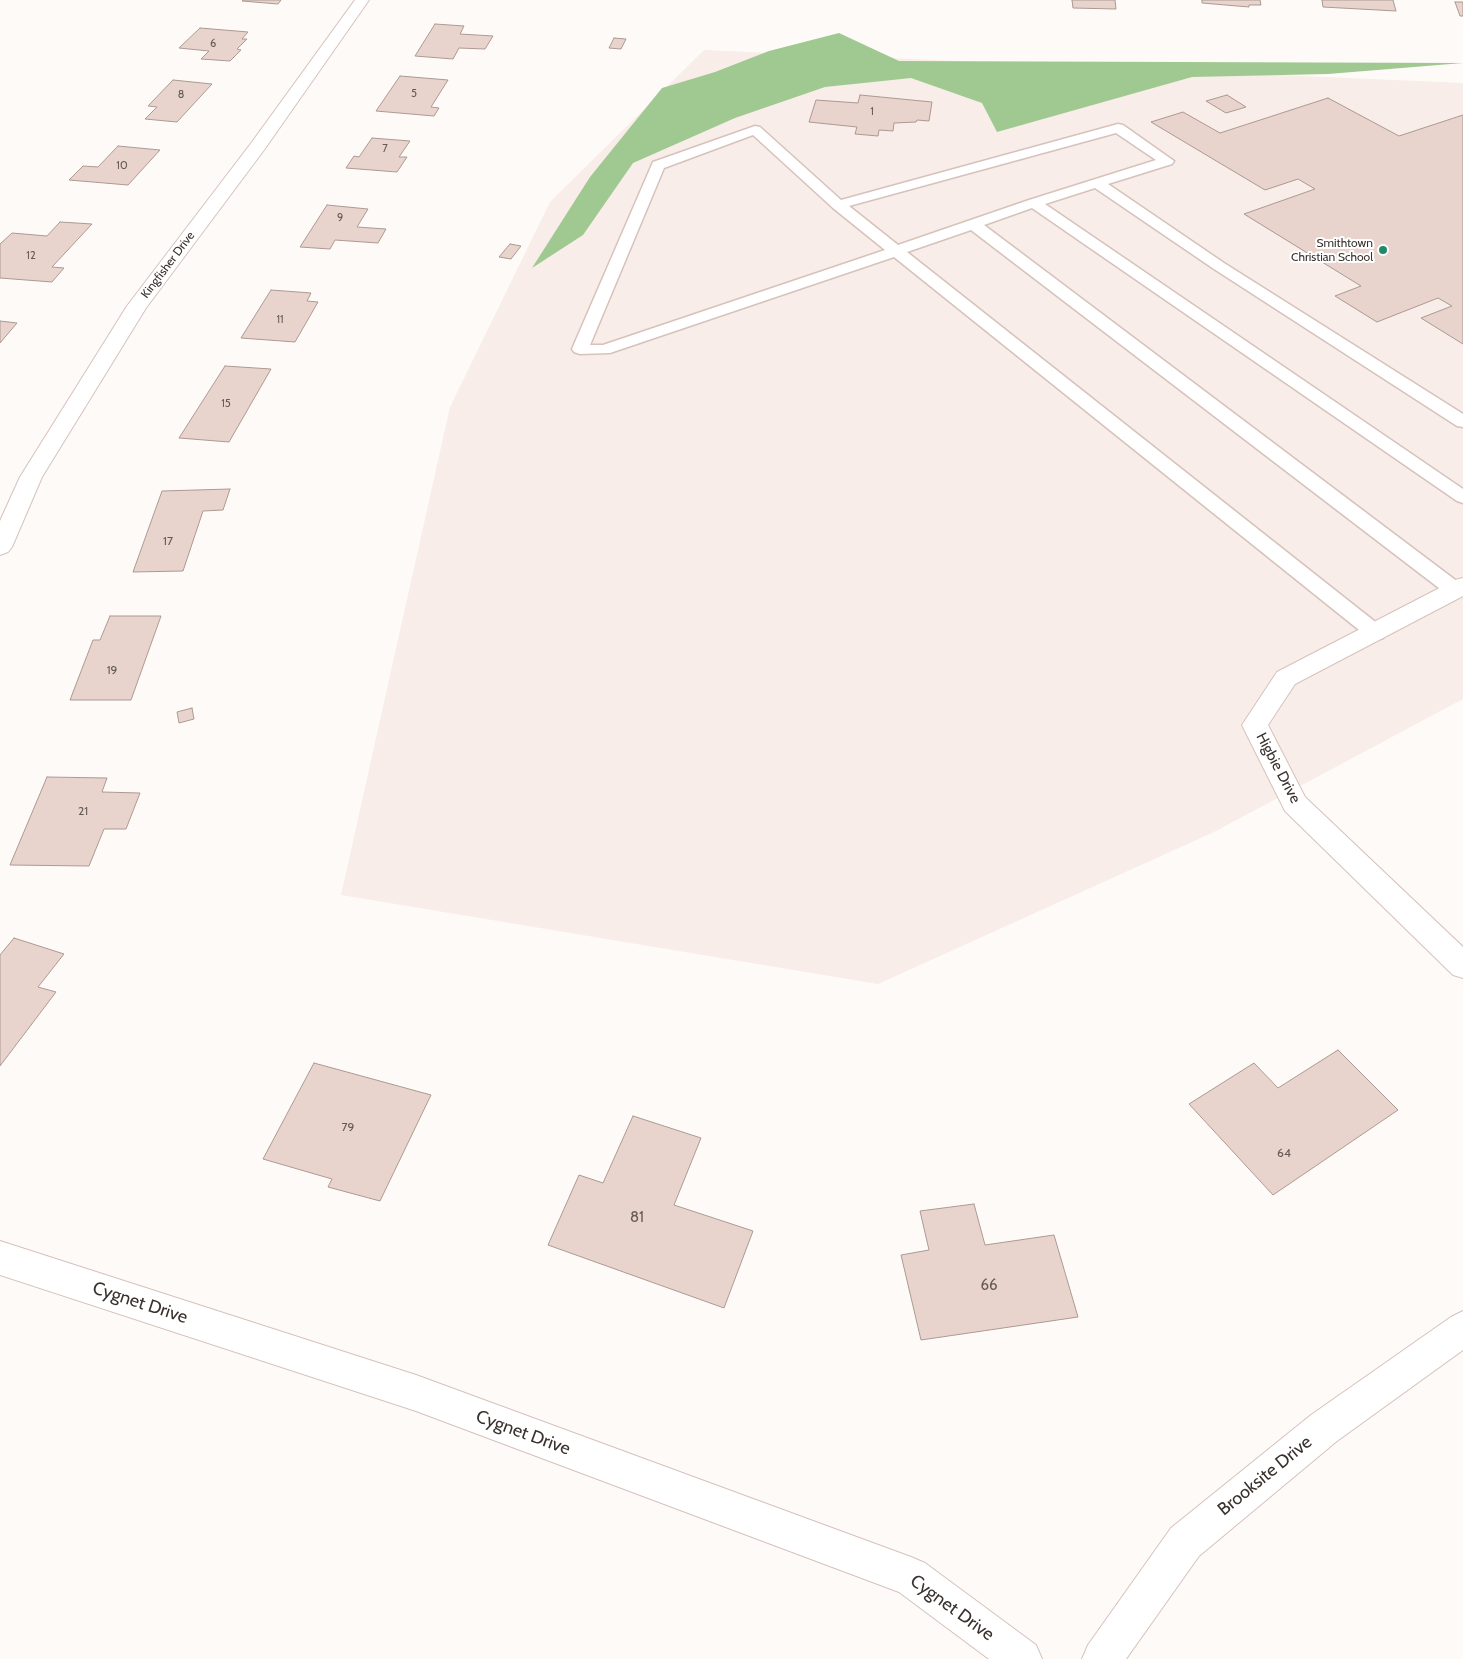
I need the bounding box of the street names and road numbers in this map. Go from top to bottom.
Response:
street label: Kingfisher Drive [138,229,198,301]
street label: Higbie Drive [1252,730,1304,806]
street label: Cygnet Drive [90,1277,190,1329]
street label: Cygnet Drive [473,1406,573,1460]
street label: Brooksite Drive [1214,1431,1316,1521]
street label: Cygnet Drive [906,1570,998,1646]

